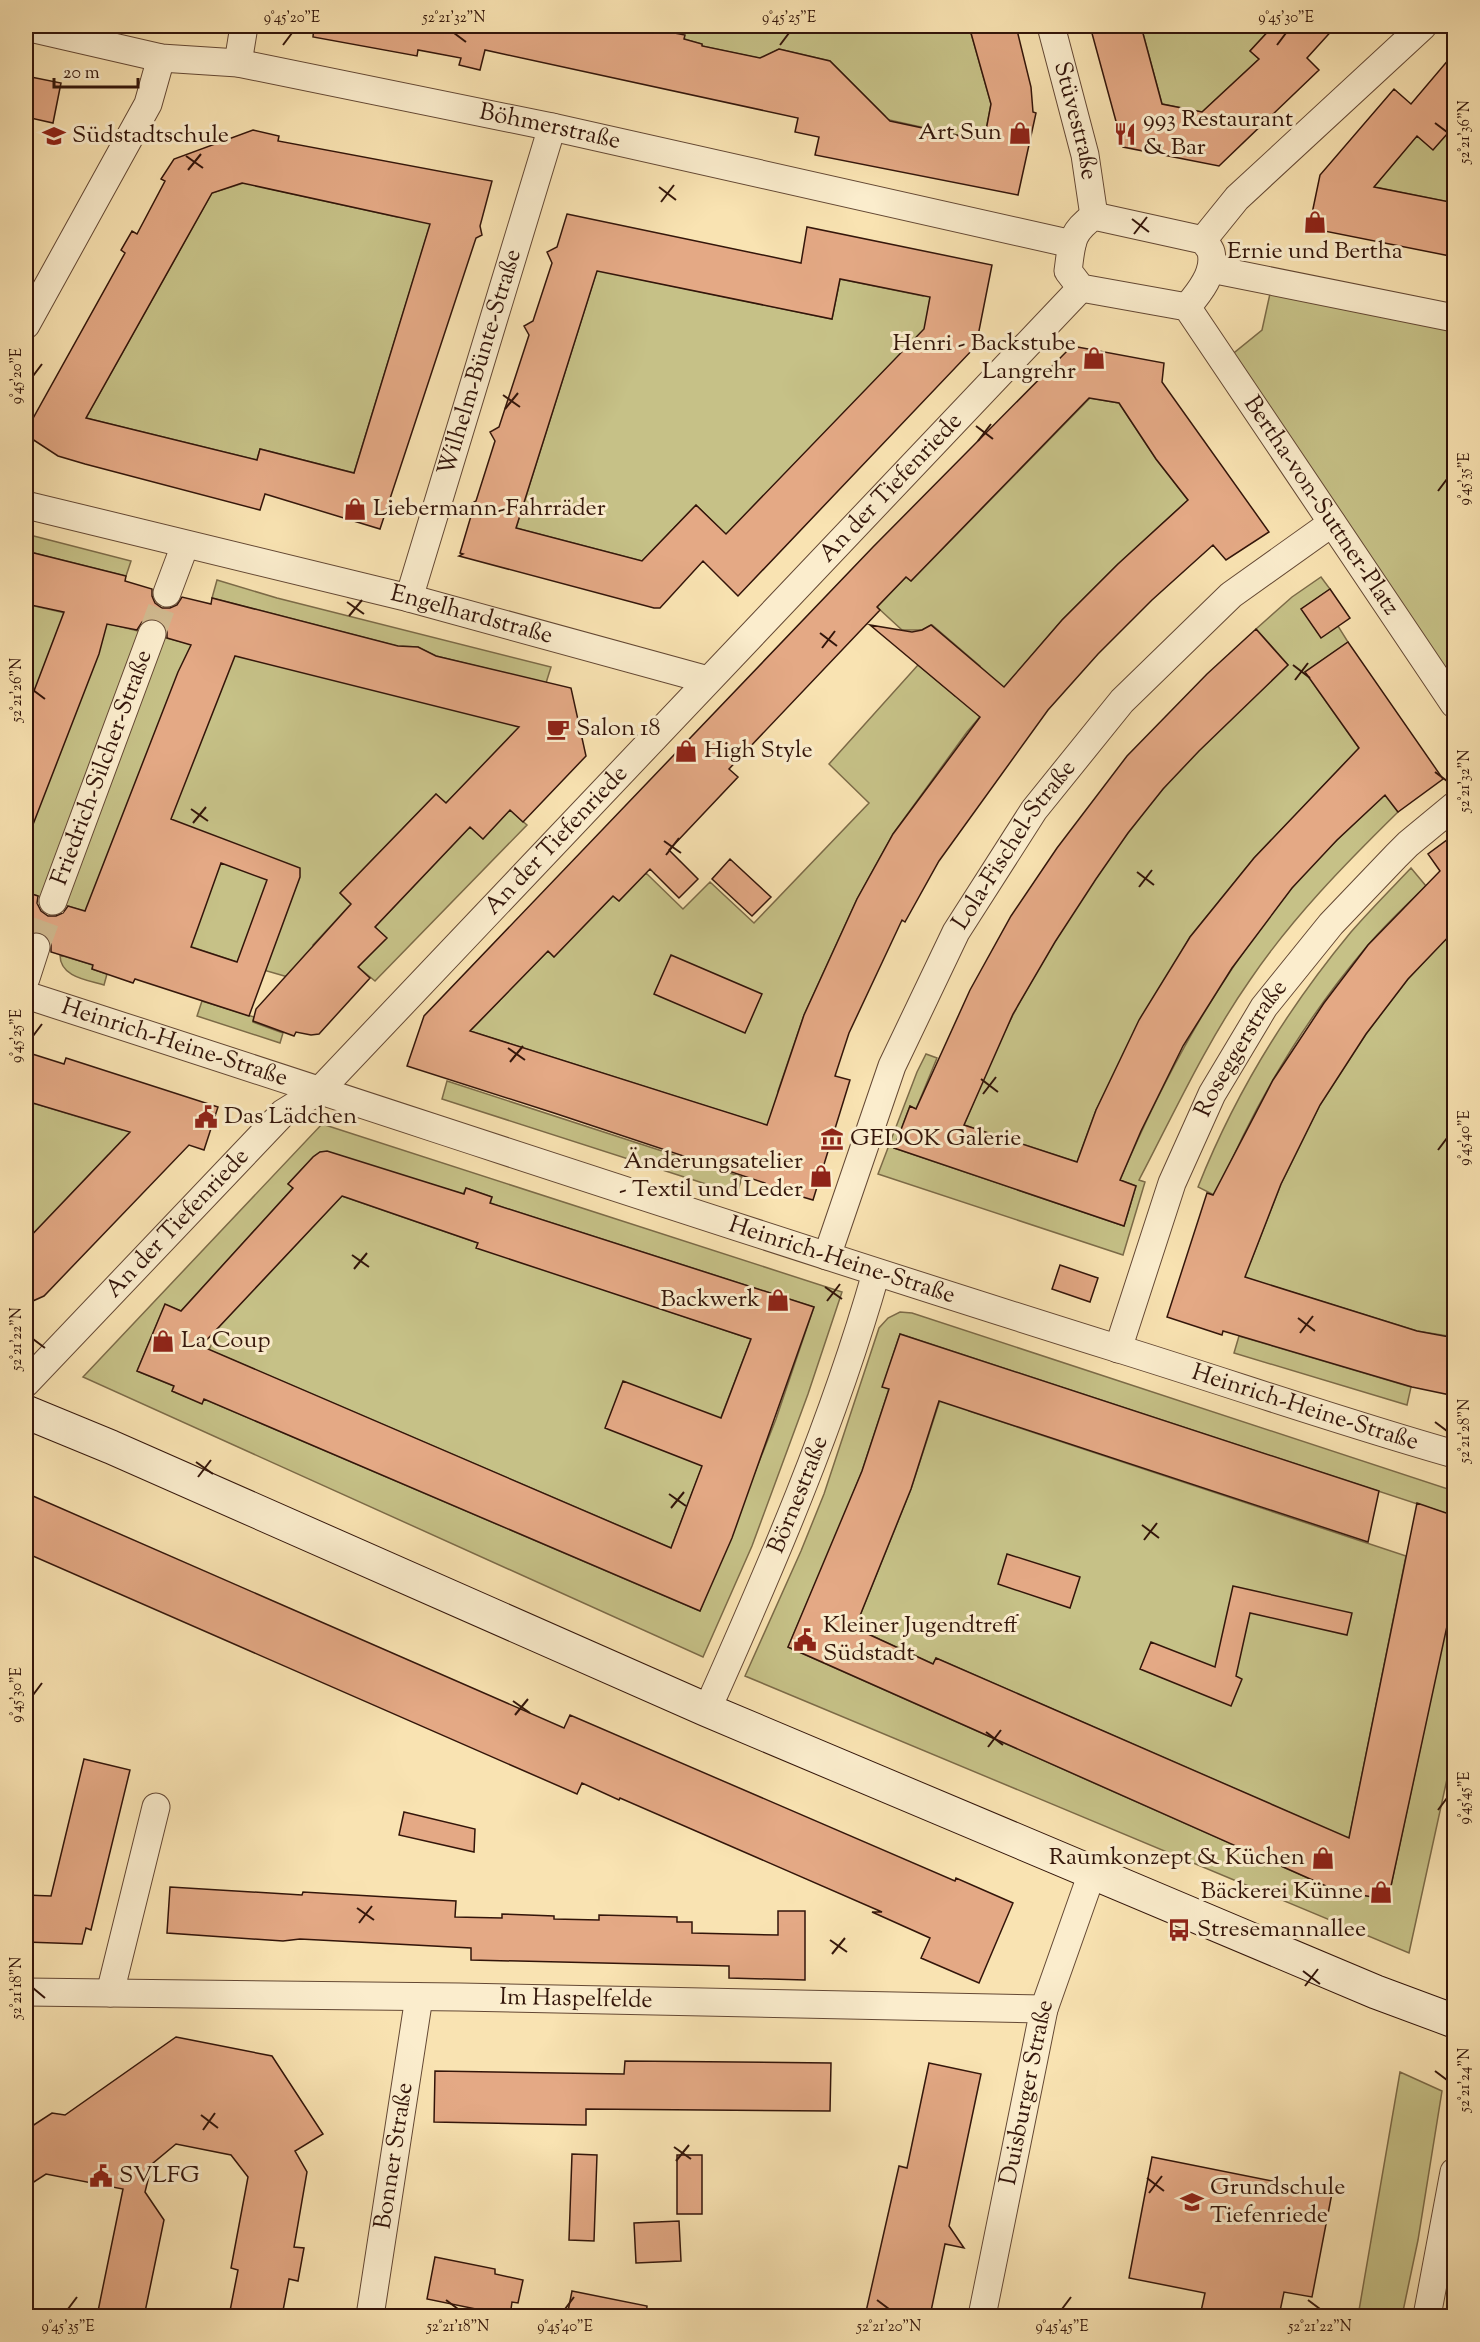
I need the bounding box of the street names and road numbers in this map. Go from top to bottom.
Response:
street label: Stüvestraße [1044,58,1105,182]
street label: Böhmerstraße [476,96,624,159]
street label: Wilhelm-Bünte-Straße [430,245,531,480]
street label: Bertha-von-Suttner-Platz [1235,389,1407,623]
street label: An der Tiefenriede [812,406,971,571]
street label: Engelhardstraße [387,577,556,654]
street label: Friedrich-Silcher-Straße [43,645,162,890]
street label: Lola-Fischel-Straße [944,753,1085,937]
street label: An der Tiefenriede [477,758,636,923]
street label: Roseggerstraße [1187,973,1296,1123]
street label: Heinrich-Heine-Straße [57,990,292,1096]
street label: An der Tiefenriede [98,1141,257,1306]
street label: Heinrich-Heine-Straße [724,1208,959,1313]
street label: Heinrich-Heine-Straße [1187,1356,1422,1460]
street label: Börnestraße [760,1431,837,1559]
street label: Im Haspelfelde [499,1981,653,2018]
street label: Duisburger Straße [992,1995,1063,2188]
street label: Bonner Straße [367,2080,423,2232]

